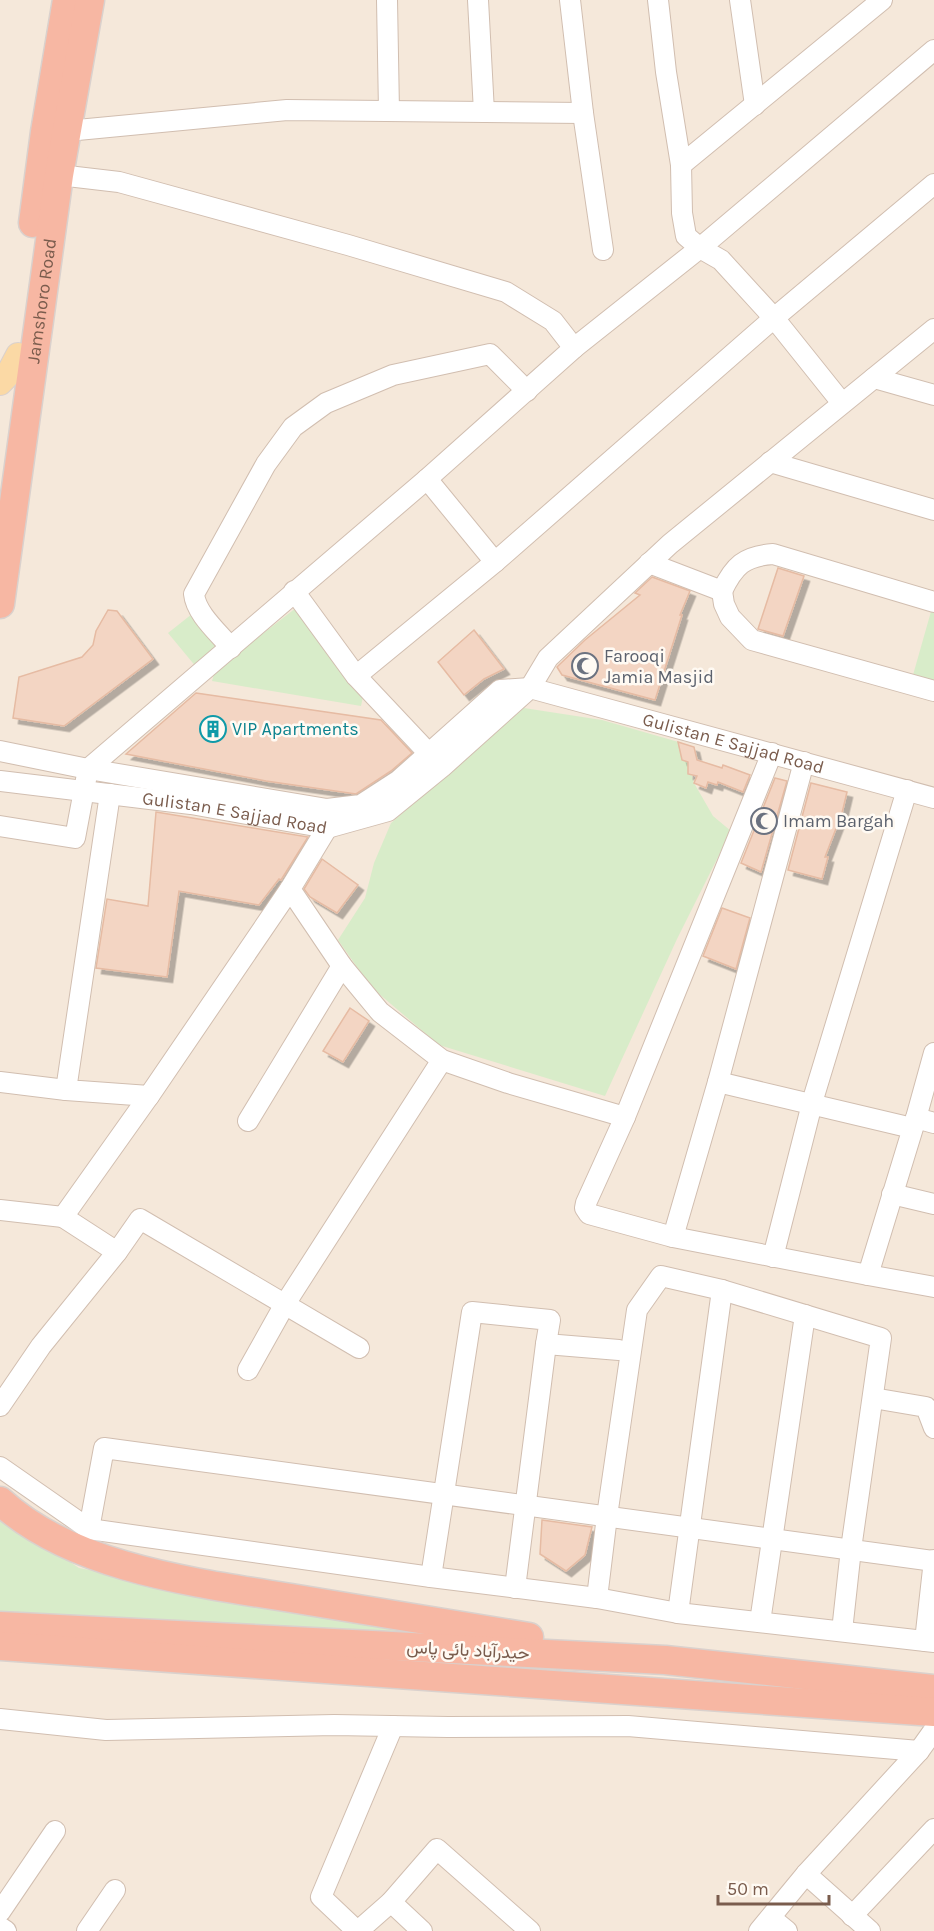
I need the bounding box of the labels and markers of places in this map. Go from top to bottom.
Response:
place label: Farooqi Jamia Masjid [604,645,714,688]
mosque icon: Farooqi Jamia Masjid [570,651,600,681]
building icon: VIP Apartments [198,714,228,744]
place label: VIP Apartments [232,718,359,740]
mosque icon: Imam Bargah [749,806,779,836]
place label: Imam Bargah [783,810,894,832]

